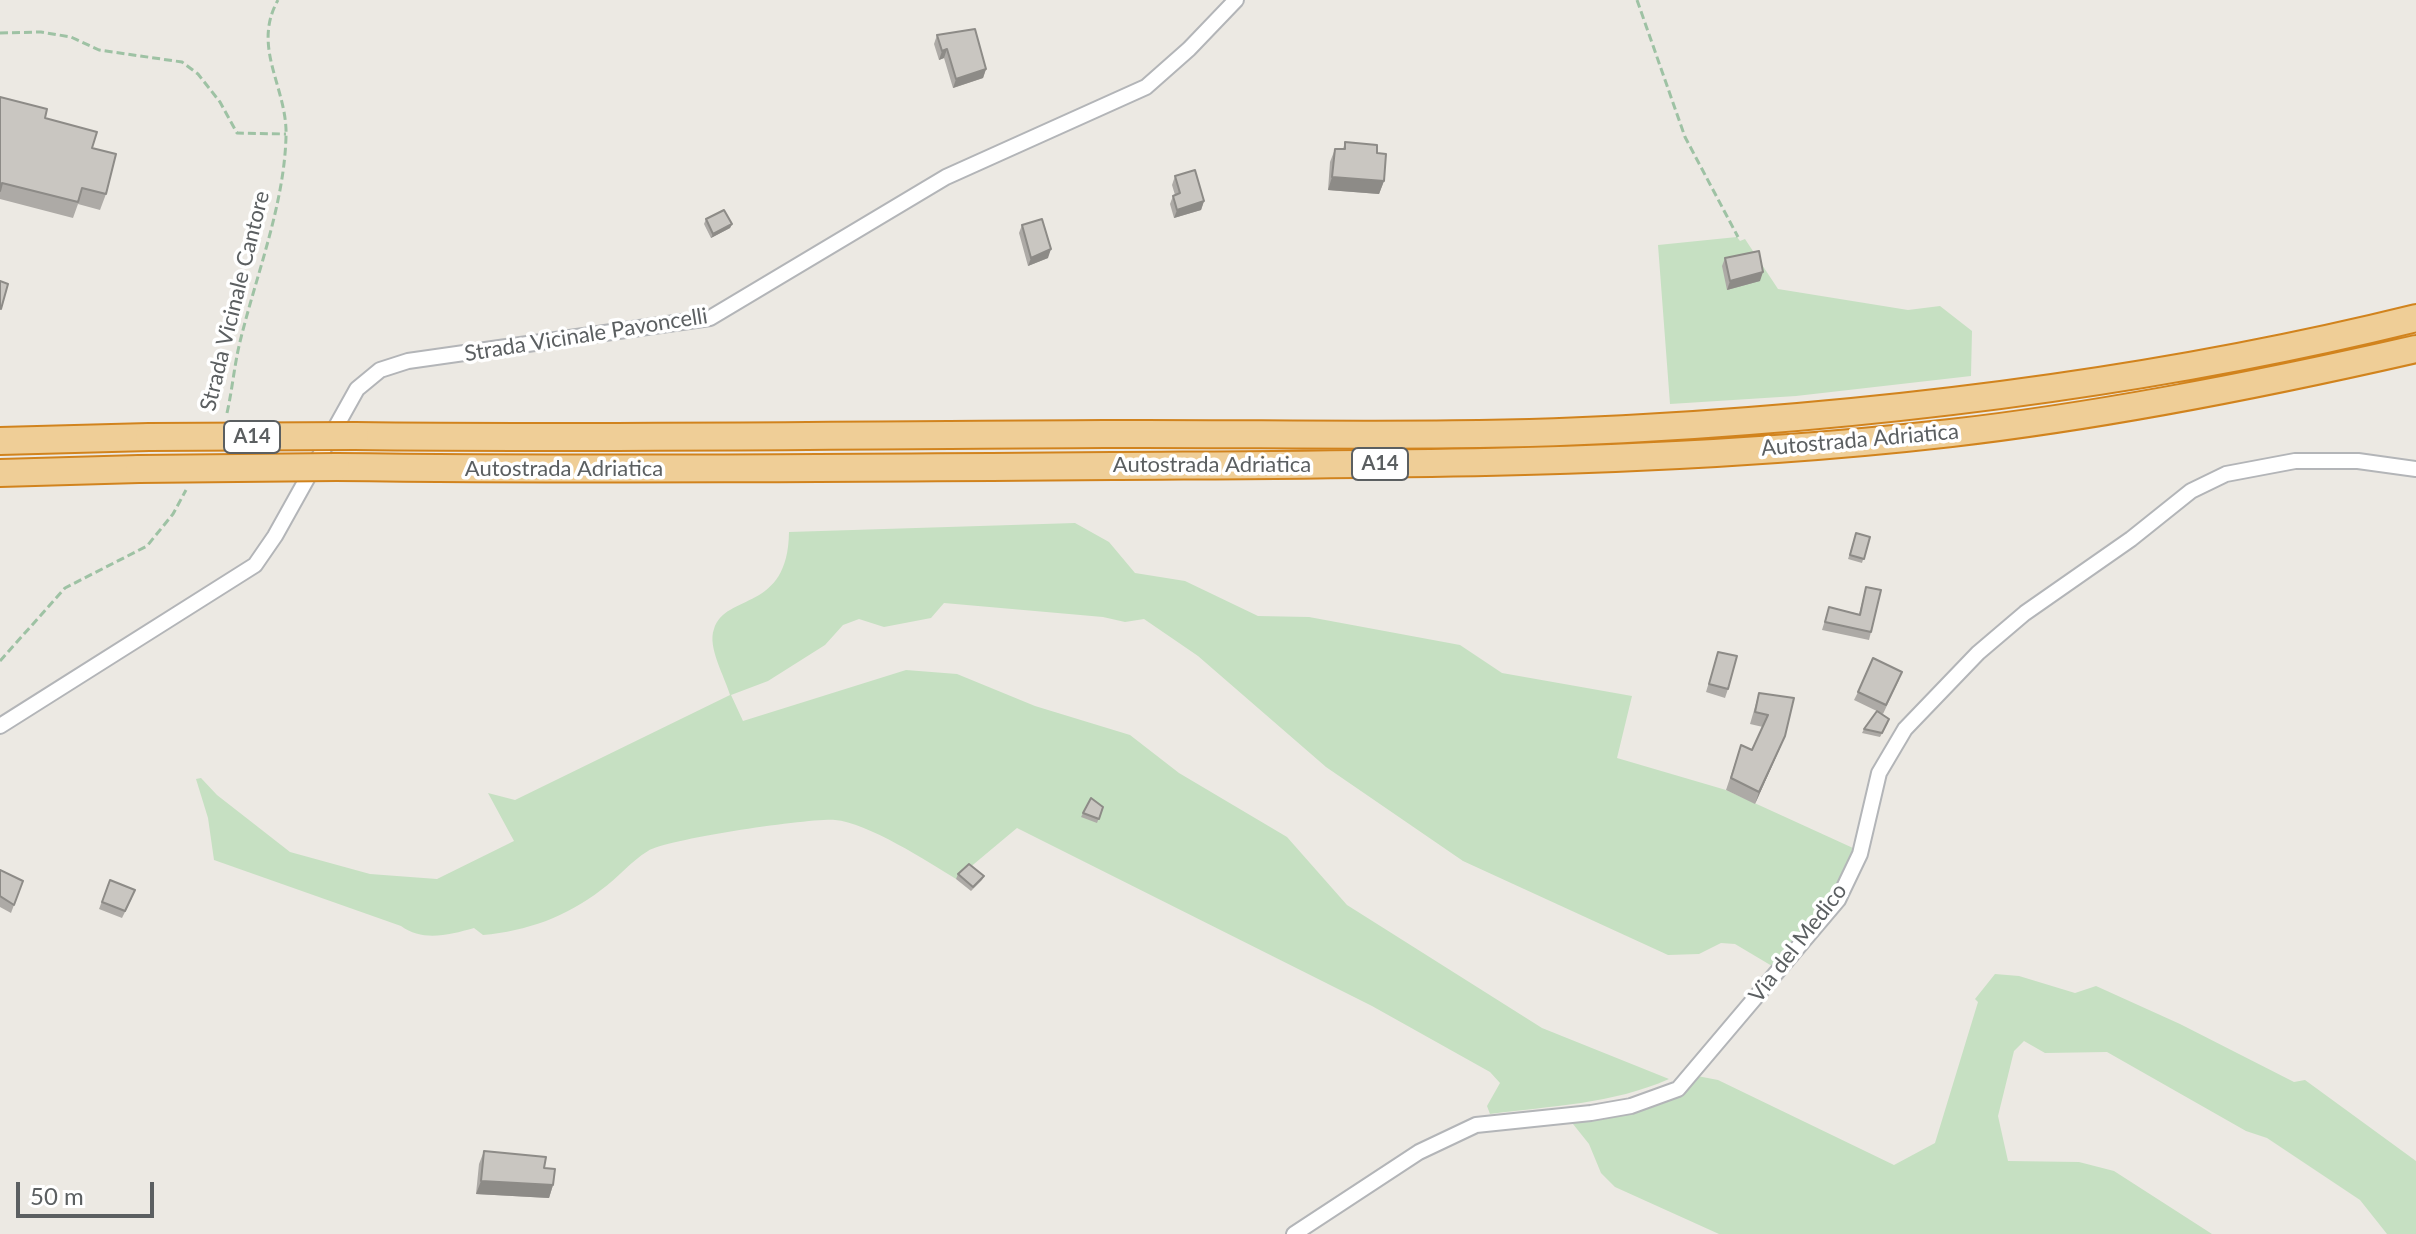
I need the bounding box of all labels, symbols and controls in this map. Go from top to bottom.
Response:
street label: Strada Vicinale Cantore [195,188,275,414]
street label: Strada Vicinale Pavoncelli [463,303,709,367]
street label: Autostrada Adriatica [1760,418,1960,462]
road number: A14 [224,421,280,453]
road number: A14 [1352,448,1408,480]
street label: Autostrada Adriatica [1113,452,1311,478]
street label: Autostrada Adriatica [465,456,663,482]
street label: Via del Medico [1743,878,1853,1008]
scale bar [20,1166,158,1216]
text: 50 m [30,1181,84,1210]

